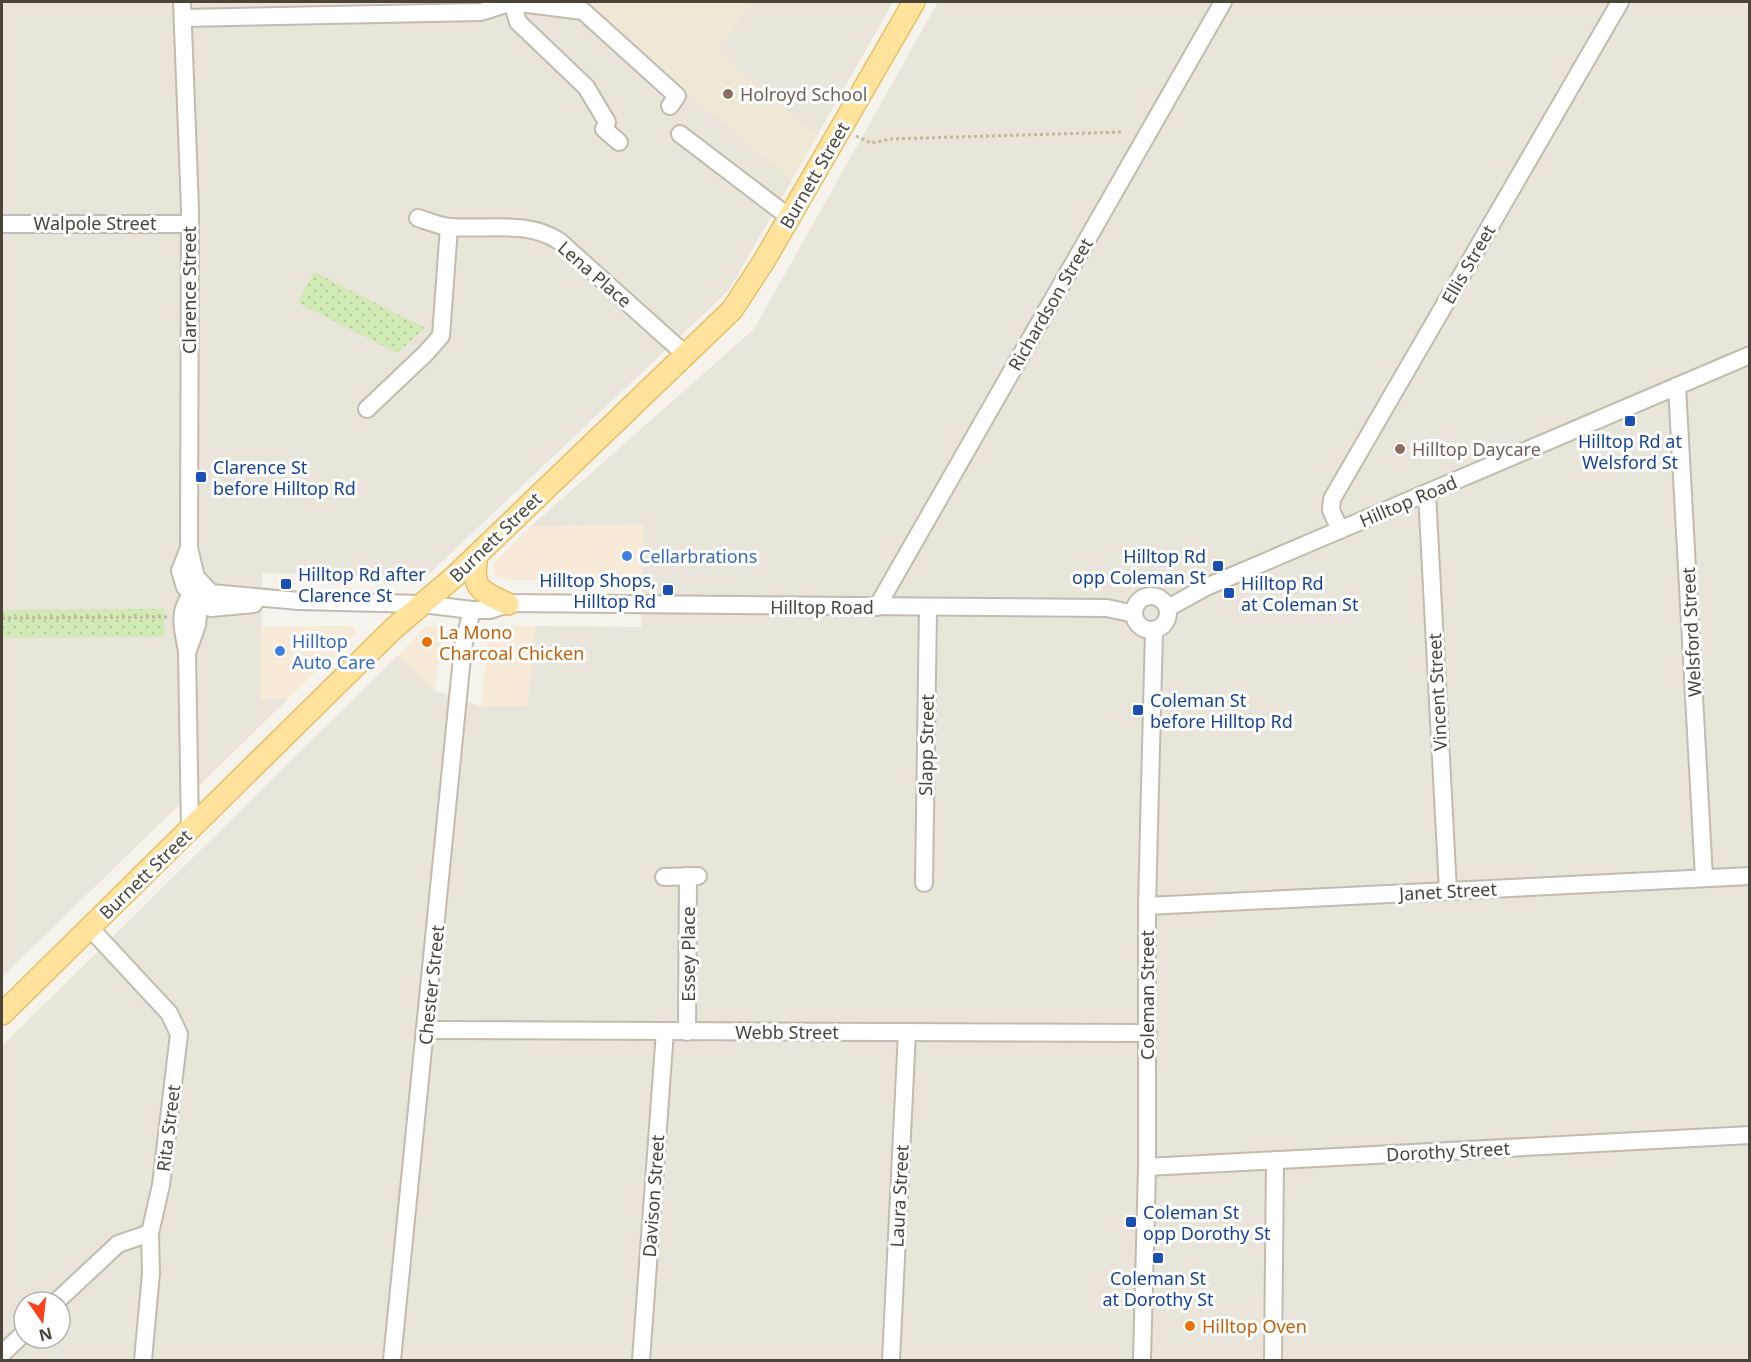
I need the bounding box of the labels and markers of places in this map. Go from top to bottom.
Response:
place label: Holroyd School [740,82,867,106]
marker: Holroyd School [721,87,735,101]
marker: Hilltop Rd at Welsford St [1623,414,1637,428]
place label: Hilltop Rd at Welsford St [1578,429,1682,474]
place label: Hilltop Daycare [1412,437,1541,461]
marker: Hilltop Daycare [1393,442,1407,456]
place label: Clarence St before Hilltop Rd [213,455,356,500]
marker: Clarence St before Hilltop Rd [194,470,208,484]
place label: Cellarbrations [639,544,757,568]
place label: Hilltop Rd opp Coleman St [1072,544,1206,589]
marker: Cellarbrations [620,549,634,563]
marker: Hilltop Rd opp Coleman St [1211,559,1225,573]
place label: Hilltop Rd after Clarence St [298,562,426,607]
place label: Hilltop Shops, Hilltop Rd [539,568,656,613]
place label: Hilltop Rd at Coleman St [1241,571,1359,616]
marker: Hilltop Rd after Clarence St [279,577,293,591]
marker: Hilltop Shops, Hilltop Rd [661,583,675,597]
marker: Hilltop Rd at Coleman St [1222,586,1236,600]
place label: La Mono Charcoal Chicken [439,620,584,665]
place label: Hilltop Auto Care [292,629,375,674]
marker: La Mono Charcoal Chicken [420,635,434,649]
marker: Hilltop Auto Care [273,644,287,658]
place label: Coleman St before Hilltop Rd [1150,688,1293,733]
marker: Coleman St before Hilltop Rd [1131,703,1145,717]
place label: Coleman St opp Dorothy St [1143,1200,1271,1245]
marker: Coleman St opp Dorothy St [1124,1215,1138,1229]
marker: Coleman St at Dorothy St [1151,1251,1165,1265]
place label: Coleman St at Dorothy St [1102,1266,1214,1311]
place label: Hilltop Oven [1202,1314,1307,1338]
marker: Hilltop Oven [1183,1319,1197,1333]

